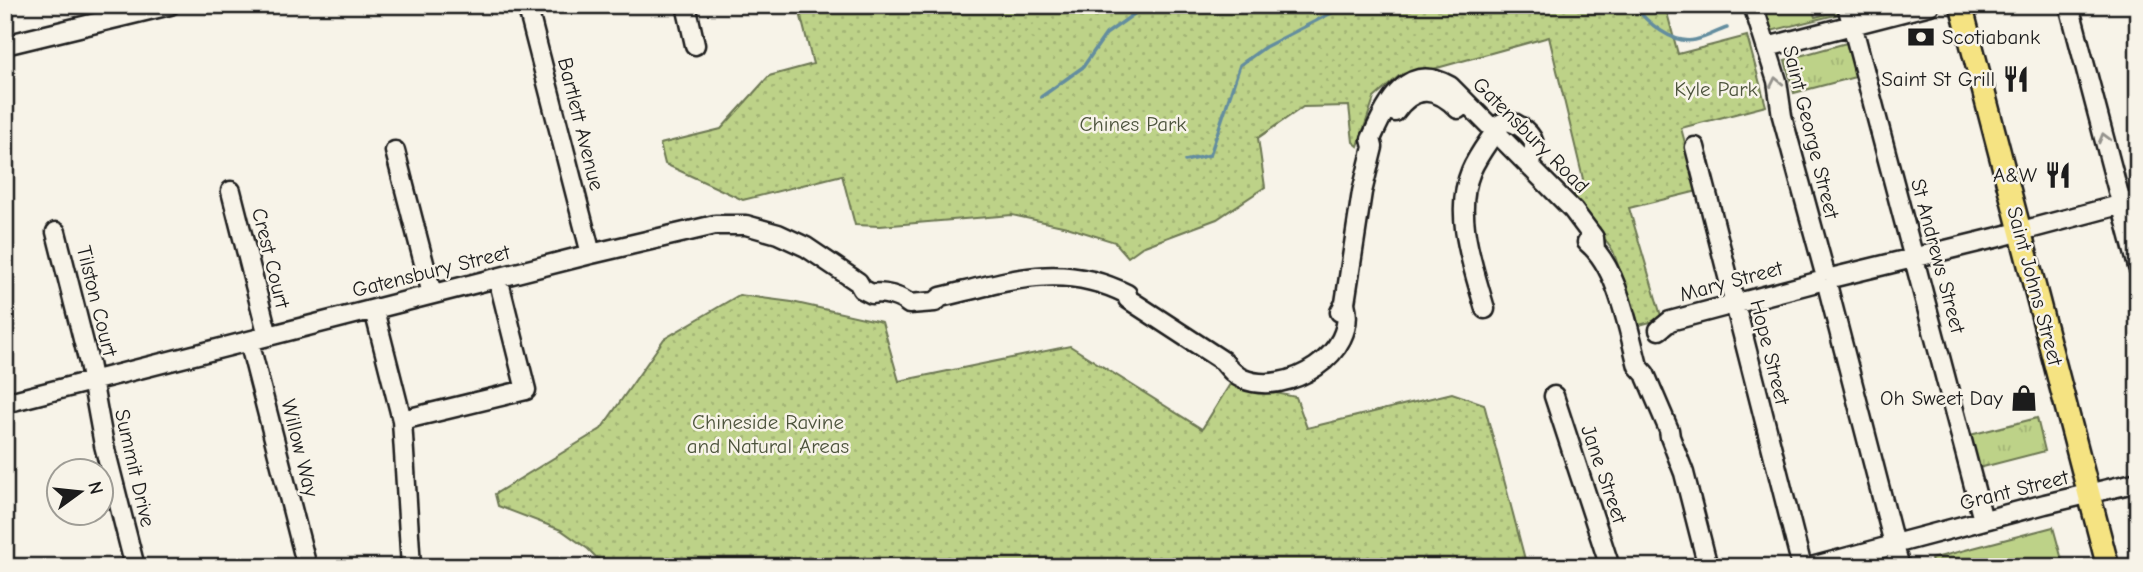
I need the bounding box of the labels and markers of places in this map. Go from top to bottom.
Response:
bank icon: Scotiabank [1906,22,1936,52]
place label: Scotiabank [1942,25,2040,49]
restaurant icon: Saint St Grill [2001,64,2031,94]
place label: Saint St Grill [1881,67,1995,91]
restaurant icon: A&W [2043,160,2073,190]
place label: A&W [1993,163,2038,187]
shop icon: Oh Sweet Day [2009,383,2039,413]
place label: Oh Sweet Day [1880,386,2004,410]

